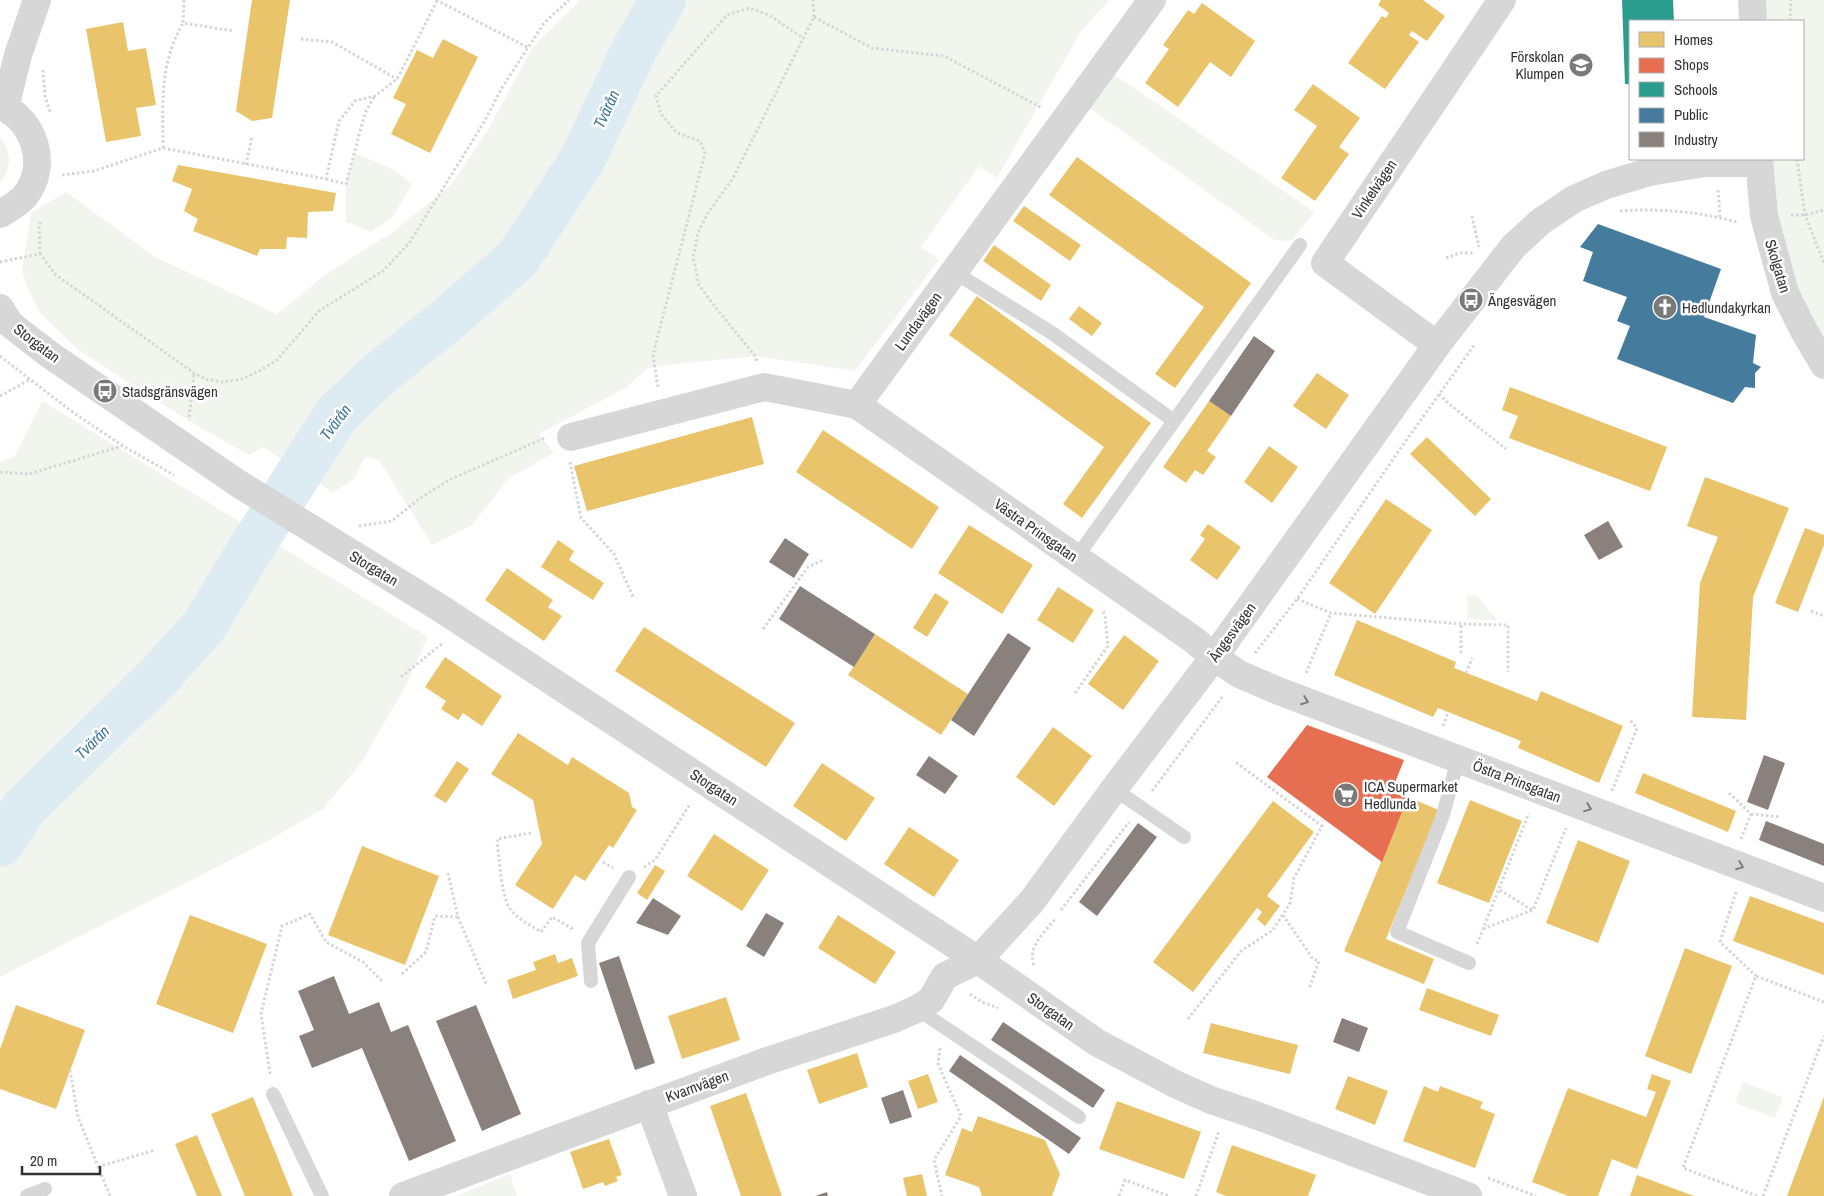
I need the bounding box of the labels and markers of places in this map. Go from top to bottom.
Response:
place label: Förskolan Klumpen [1511,46,1564,84]
school or university icon: Förskolan Klumpen [1568,52,1594,78]
bus stop icon: Ängesvägen [1458,287,1484,313]
place label: Ängesvägen [1487,290,1556,311]
church icon: Hedlundakyrkan [1652,294,1678,320]
place label: Hedlundakyrkan [1682,297,1771,318]
bus stop icon: Stadsgränsvägen [92,378,118,404]
place label: Stadsgränsvägen [122,381,218,402]
place label: ICA Supermarket Hedlunda [1364,776,1458,814]
supermarket icon: ICA Supermarket Hedlunda [1333,782,1359,808]

